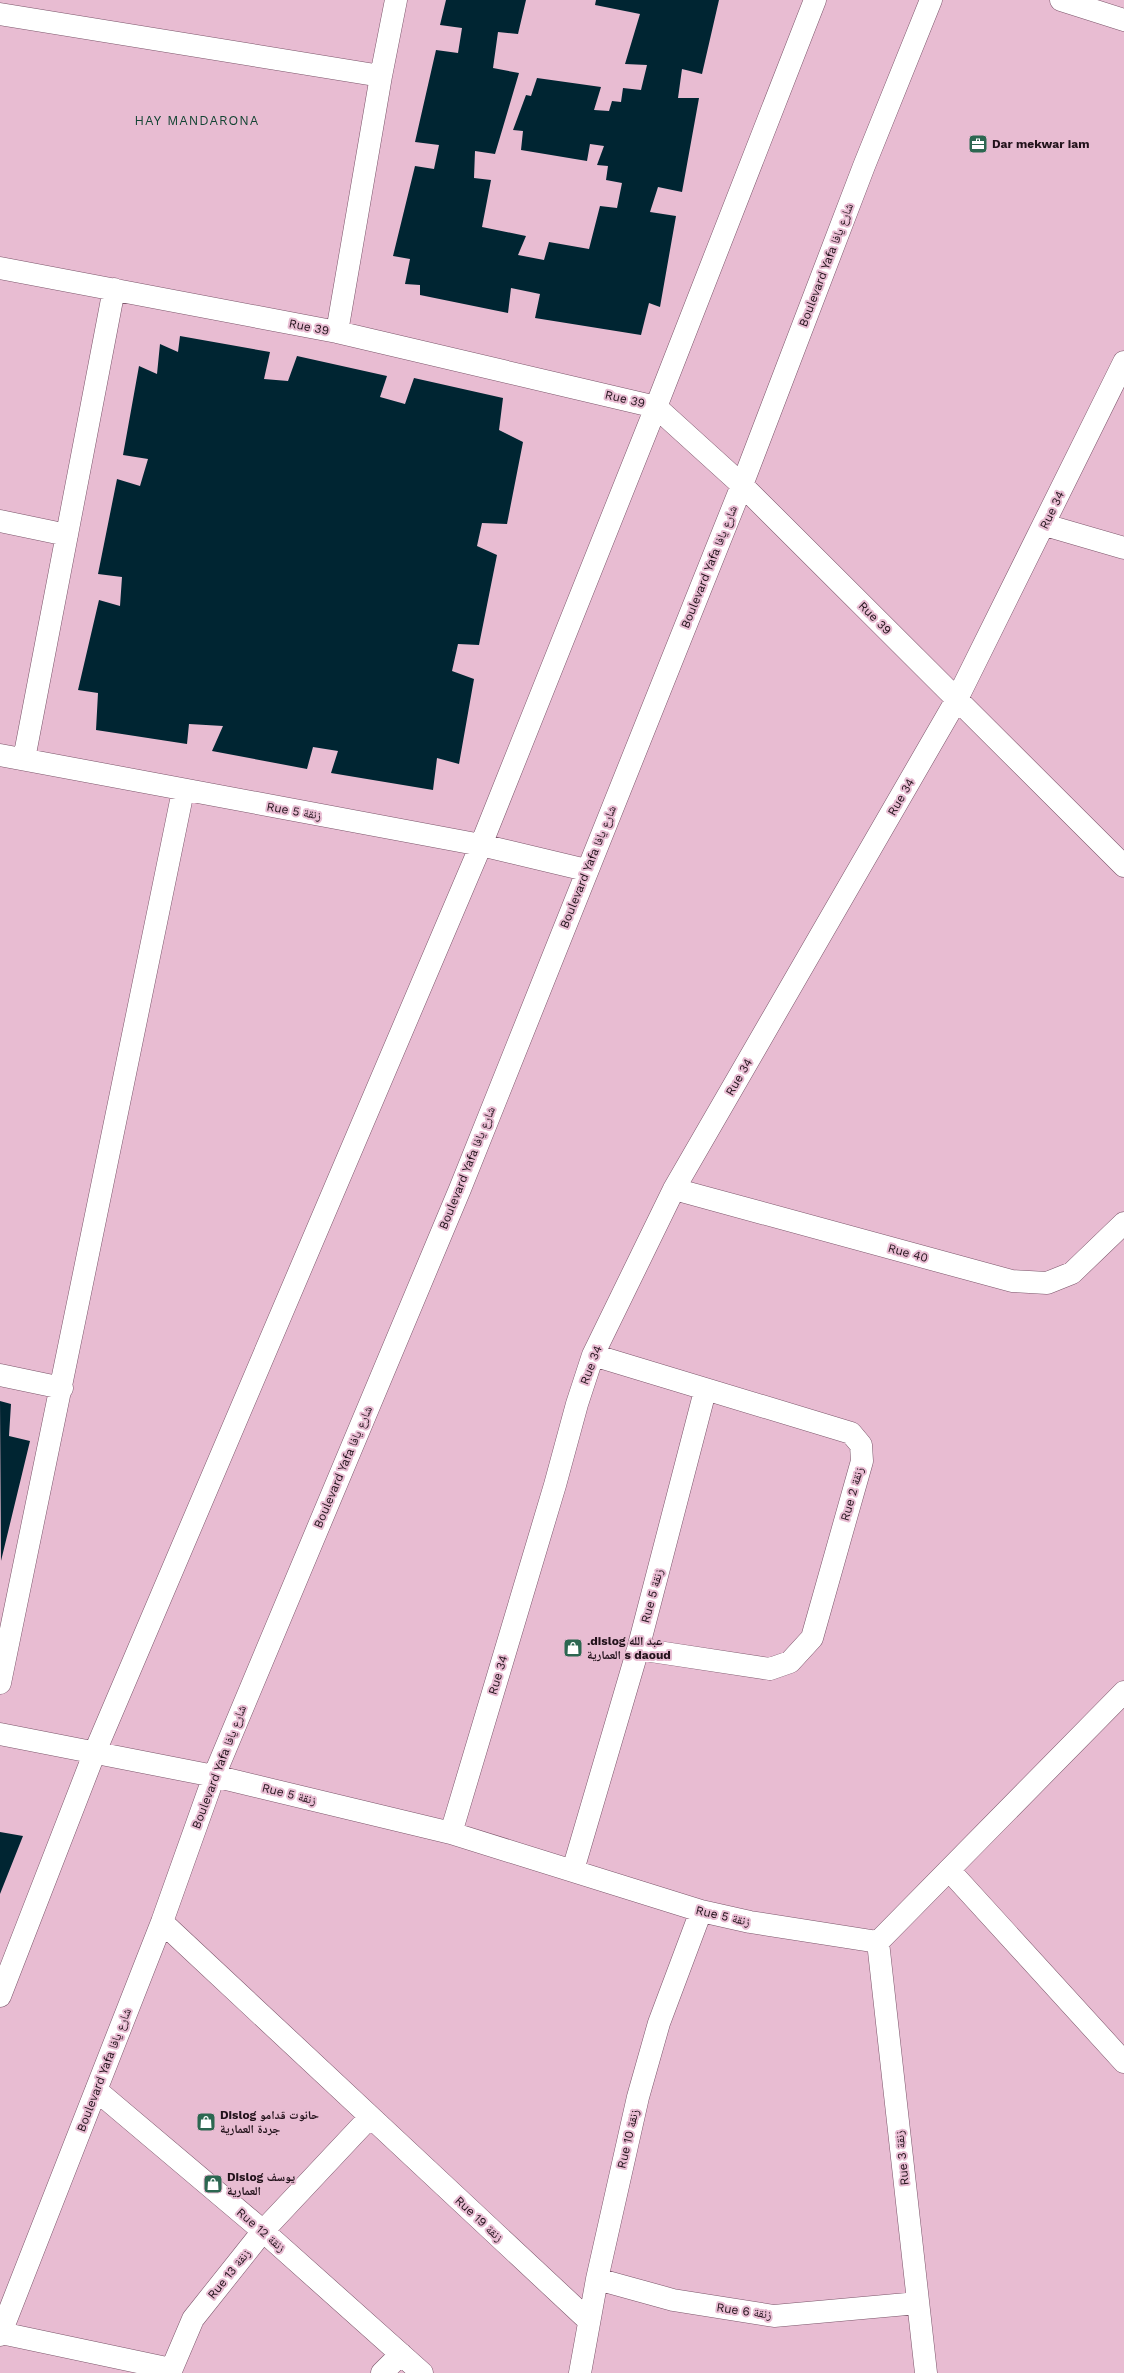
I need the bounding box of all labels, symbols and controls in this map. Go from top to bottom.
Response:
district label: HAY MANDARONA [135,113,259,128]
office icon: Dar mekwar iam [967,133,989,155]
place label: Dar mekwar iam [992,137,1089,151]
street label: Boulevard Yafa شارع يافا [796,201,857,329]
street label: Rue 39 [288,316,330,338]
street label: Rue 39 [604,388,646,410]
street label: Rue 34 [1037,489,1067,531]
street label: Boulevard Yafa شارع يافا [678,503,741,631]
street label: Rue 39 [856,599,894,637]
street label: Rue 34 [885,776,917,818]
street label: Rue 5 زنقة [266,799,323,823]
street label: Boulevard Yafa شارع يافا [557,803,620,931]
street label: Rue 34 [723,1056,755,1098]
street label: Boulevard Yafa شارع يافا [436,1104,499,1232]
street label: Rue 40 [886,1241,930,1265]
street label: Rue 34 [577,1344,605,1386]
street label: Boulevard Yafa شارع يافا [311,1404,376,1531]
street label: Rue 2 زنقة [838,1465,866,1523]
street label: Rue 5 زنقة [638,1567,666,1625]
place label: .dislog عبد الله العمارية s daoud [587,1634,671,1662]
shop icon: .dislog عبد الله العمارية s daoud [562,1637,584,1659]
street label: Rue 34 [485,1654,511,1696]
street label: Boulevard Yafa شارع يافا [189,1703,250,1831]
street label: Rue 5 زنقة [260,1781,318,1808]
street label: Rue 5 زنقة [694,1903,752,1929]
street label: Boulevard Yafa شارع يافا [74,2006,135,2134]
place label: Dislog حانوت قدامو جردة العمارية [220,2108,319,2136]
street label: Rue 10 زنقة [614,2108,642,2170]
shop icon: Dislog حانوت قدامو جردة العمارية [195,2111,217,2133]
street label: Rue 3 زنقة [892,2129,912,2186]
place label: Dislog يوسف العمارية [227,2170,295,2198]
shop icon: Dislog يوسف العمارية [202,2173,224,2195]
street label: Rue 19 زنقة [452,2193,506,2245]
street label: Rue 12 زنقة [234,2205,288,2255]
street label: Rue 13 زنقة [205,2246,253,2302]
street label: Rue 6 زنقة [715,2300,773,2322]

